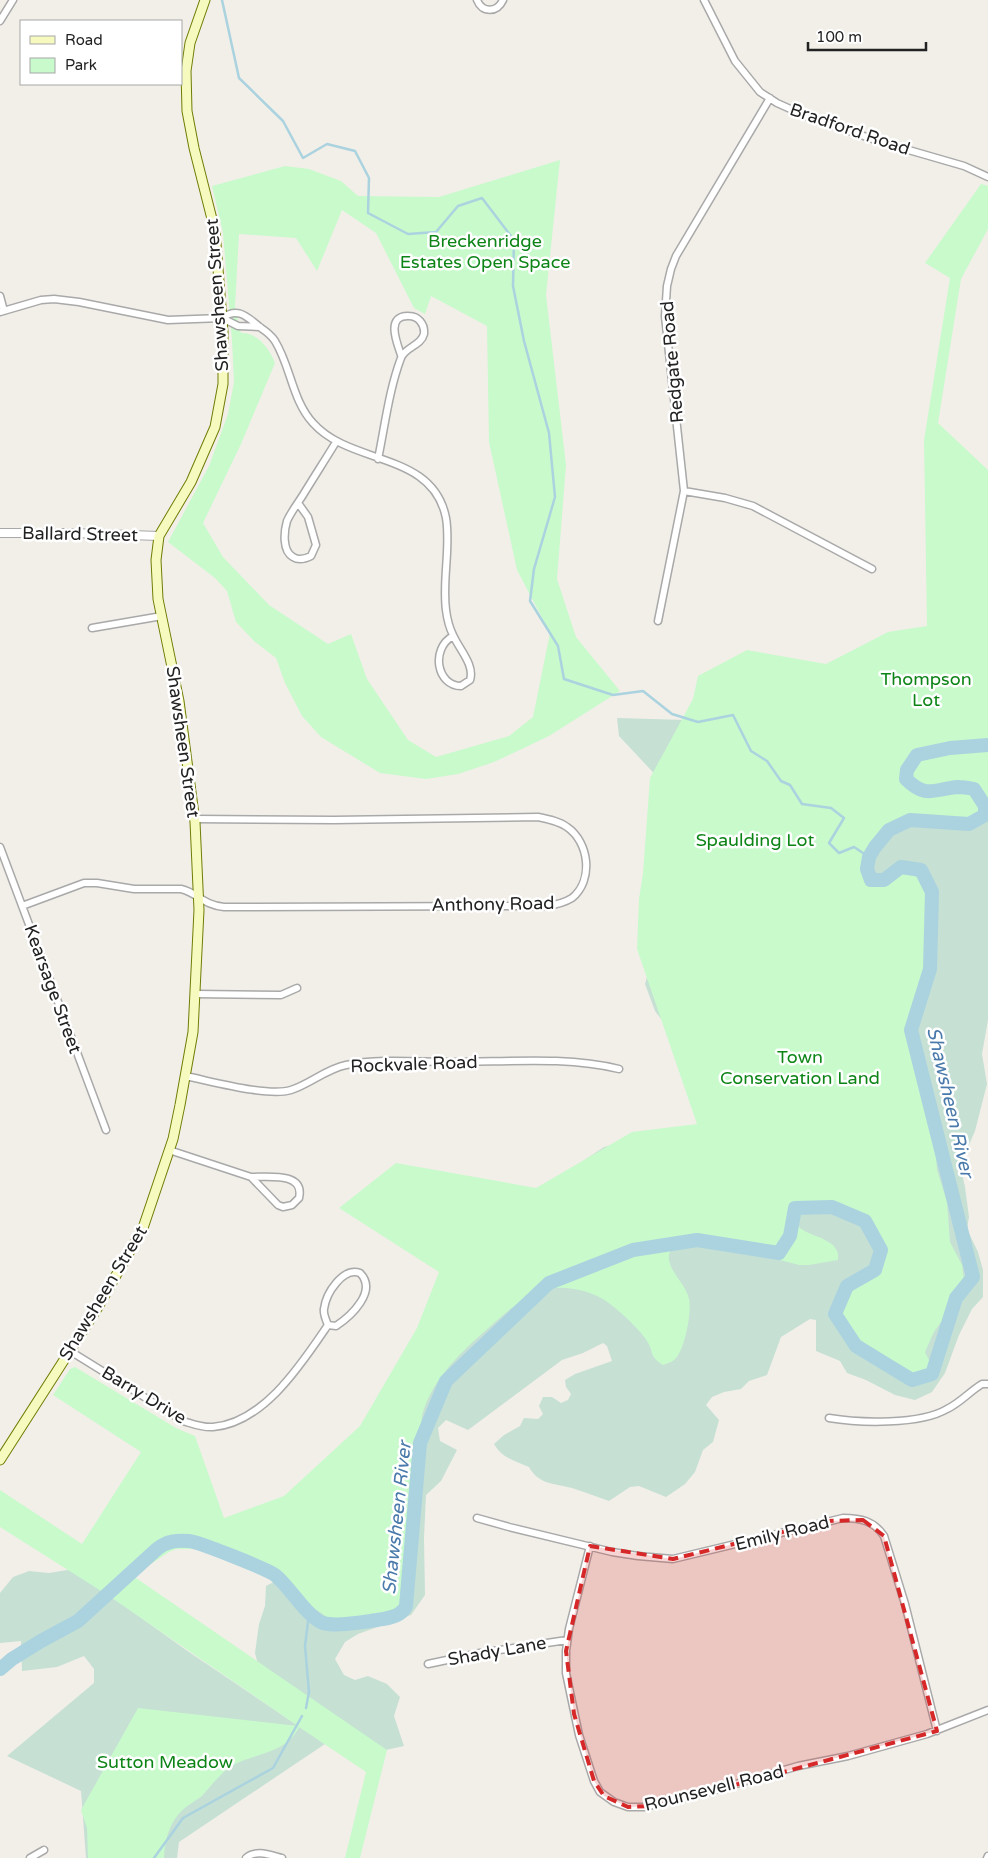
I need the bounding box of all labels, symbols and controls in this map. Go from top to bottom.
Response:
legend [20,20,182,85]
scale bar [808,20,926,52]
text: 100 m [816,28,862,46]
text: Road [65,31,103,49]
text: Park [65,56,97,74]
street label: Bradford Road [787,98,913,160]
street label: Shawsheen Street [201,218,233,372]
park label: Breckenridge Estates Open Space [400,230,570,273]
street label: Redgate Road [656,300,688,424]
street label: Ballard Street [22,522,138,546]
street label: Shawsheen Street [161,665,205,819]
park label: Thompson Lot [880,668,972,711]
park label: Spaulding Lot [696,829,814,851]
street label: Anthony Road [431,892,555,916]
street label: Kearsage Street [19,921,87,1057]
water label: Shawsheen River [922,1025,979,1182]
park label: Town Conservation Land [720,1046,880,1089]
street label: Rockvale Road [350,1051,478,1077]
street label: Shawsheen Street [54,1222,152,1364]
street label: Barry Drive [98,1361,190,1429]
water label: Shawsheen River [378,1438,416,1596]
street label: Emily Road [733,1511,831,1555]
street label: Shady Lane [446,1632,548,1670]
park label: Sutton Meadow [97,1751,233,1773]
street label: Rounsevell Road [642,1760,786,1816]

